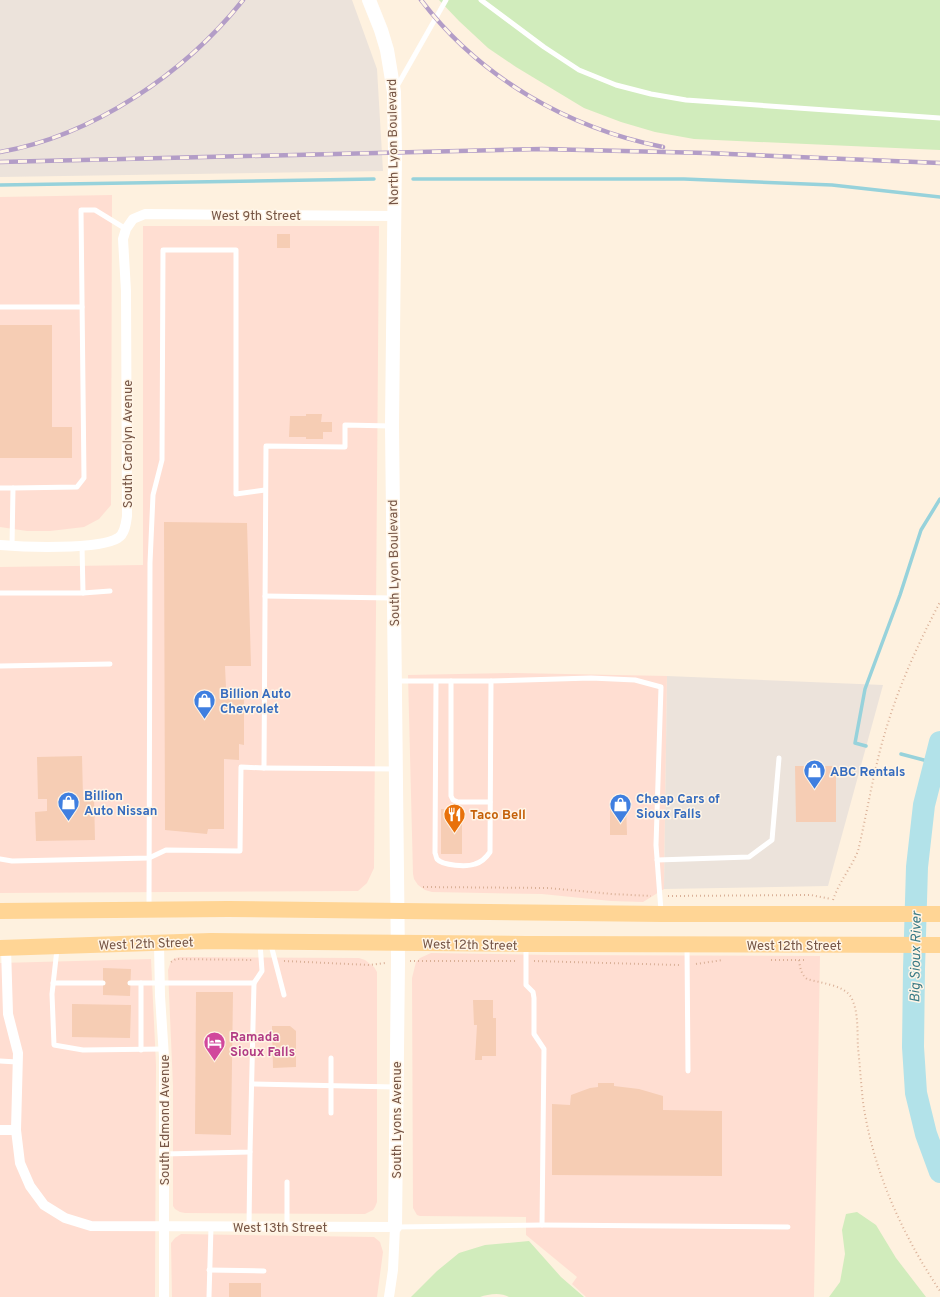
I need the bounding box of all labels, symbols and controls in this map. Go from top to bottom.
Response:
street label: North Lyon Boulevard [385,79,403,205]
street label: West 9th Street [211,209,301,225]
street label: South Carolyn Avenue [121,380,137,508]
street label: South Lyon Boulevard [386,499,404,627]
shop icon: Billion Auto Chevrolet [192,687,218,720]
place label: Billion Auto Chevrolet [220,687,291,718]
shop icon: ABC Rentals [802,758,828,791]
place label: ABC Rentals [830,765,905,781]
shop icon: Billion Auto Nissan [56,789,82,822]
place label: Billion Auto Nissan [84,789,157,820]
shop icon: Cheap Cars of Sioux Falls [607,792,633,825]
place label: Cheap Cars of Sioux Falls [636,792,720,823]
restaurant icon: Taco Bell [441,801,467,834]
place label: Taco Bell [470,808,526,824]
water label: Big Sioux River [907,910,926,1003]
street label: West 12th Street [98,935,194,955]
street label: West 12th Street [422,937,518,955]
street label: West 12th Street [746,939,842,955]
hotel icon: Ramada Sioux Falls [201,1030,227,1063]
place label: Ramada Sioux Falls [230,1030,295,1061]
street label: South Edmond Avenue [158,1054,174,1186]
street label: South Lyons Avenue [390,1061,406,1179]
street label: West 13th Street [233,1221,327,1237]

